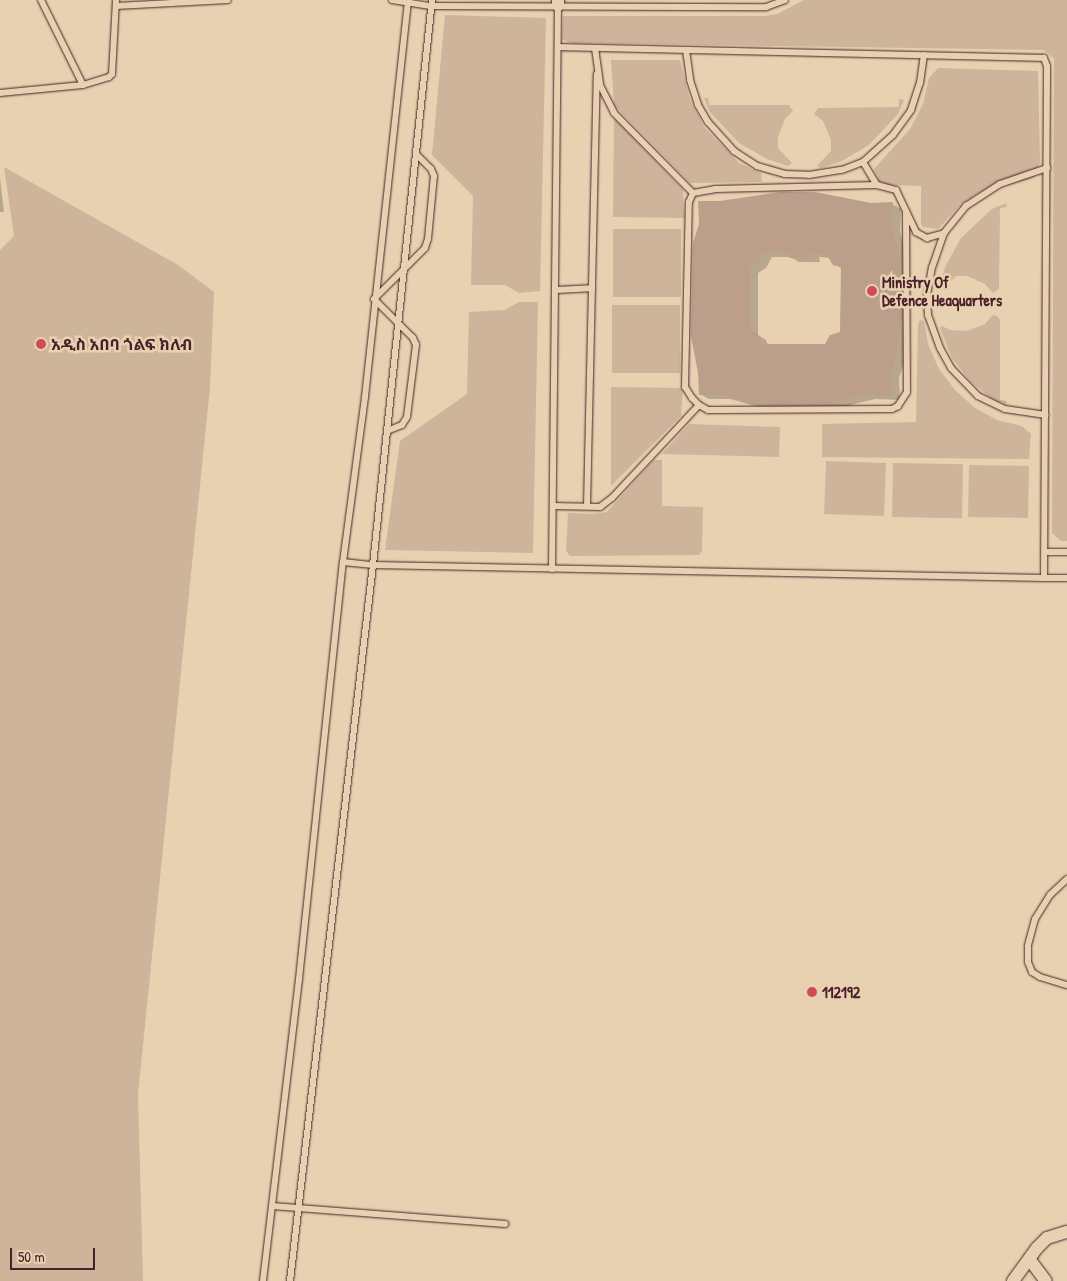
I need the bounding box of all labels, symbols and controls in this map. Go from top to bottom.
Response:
place label: Ministry Of Defence Heaquarters [882,272,1002,310]
marker: Ministry Of Defence Heaquarters [866,285,878,297]
place label: አዲስ አበባ ጎልፍ ክለብ [51,334,192,354]
marker: አዲስ አበባ ጎልፍ ክለብ [35,338,47,350]
place label: 112192 [822,982,860,1002]
marker: 112192 [806,986,818,998]
scale bar [12,1238,98,1270]
text: 50 m [18,1246,45,1267]

